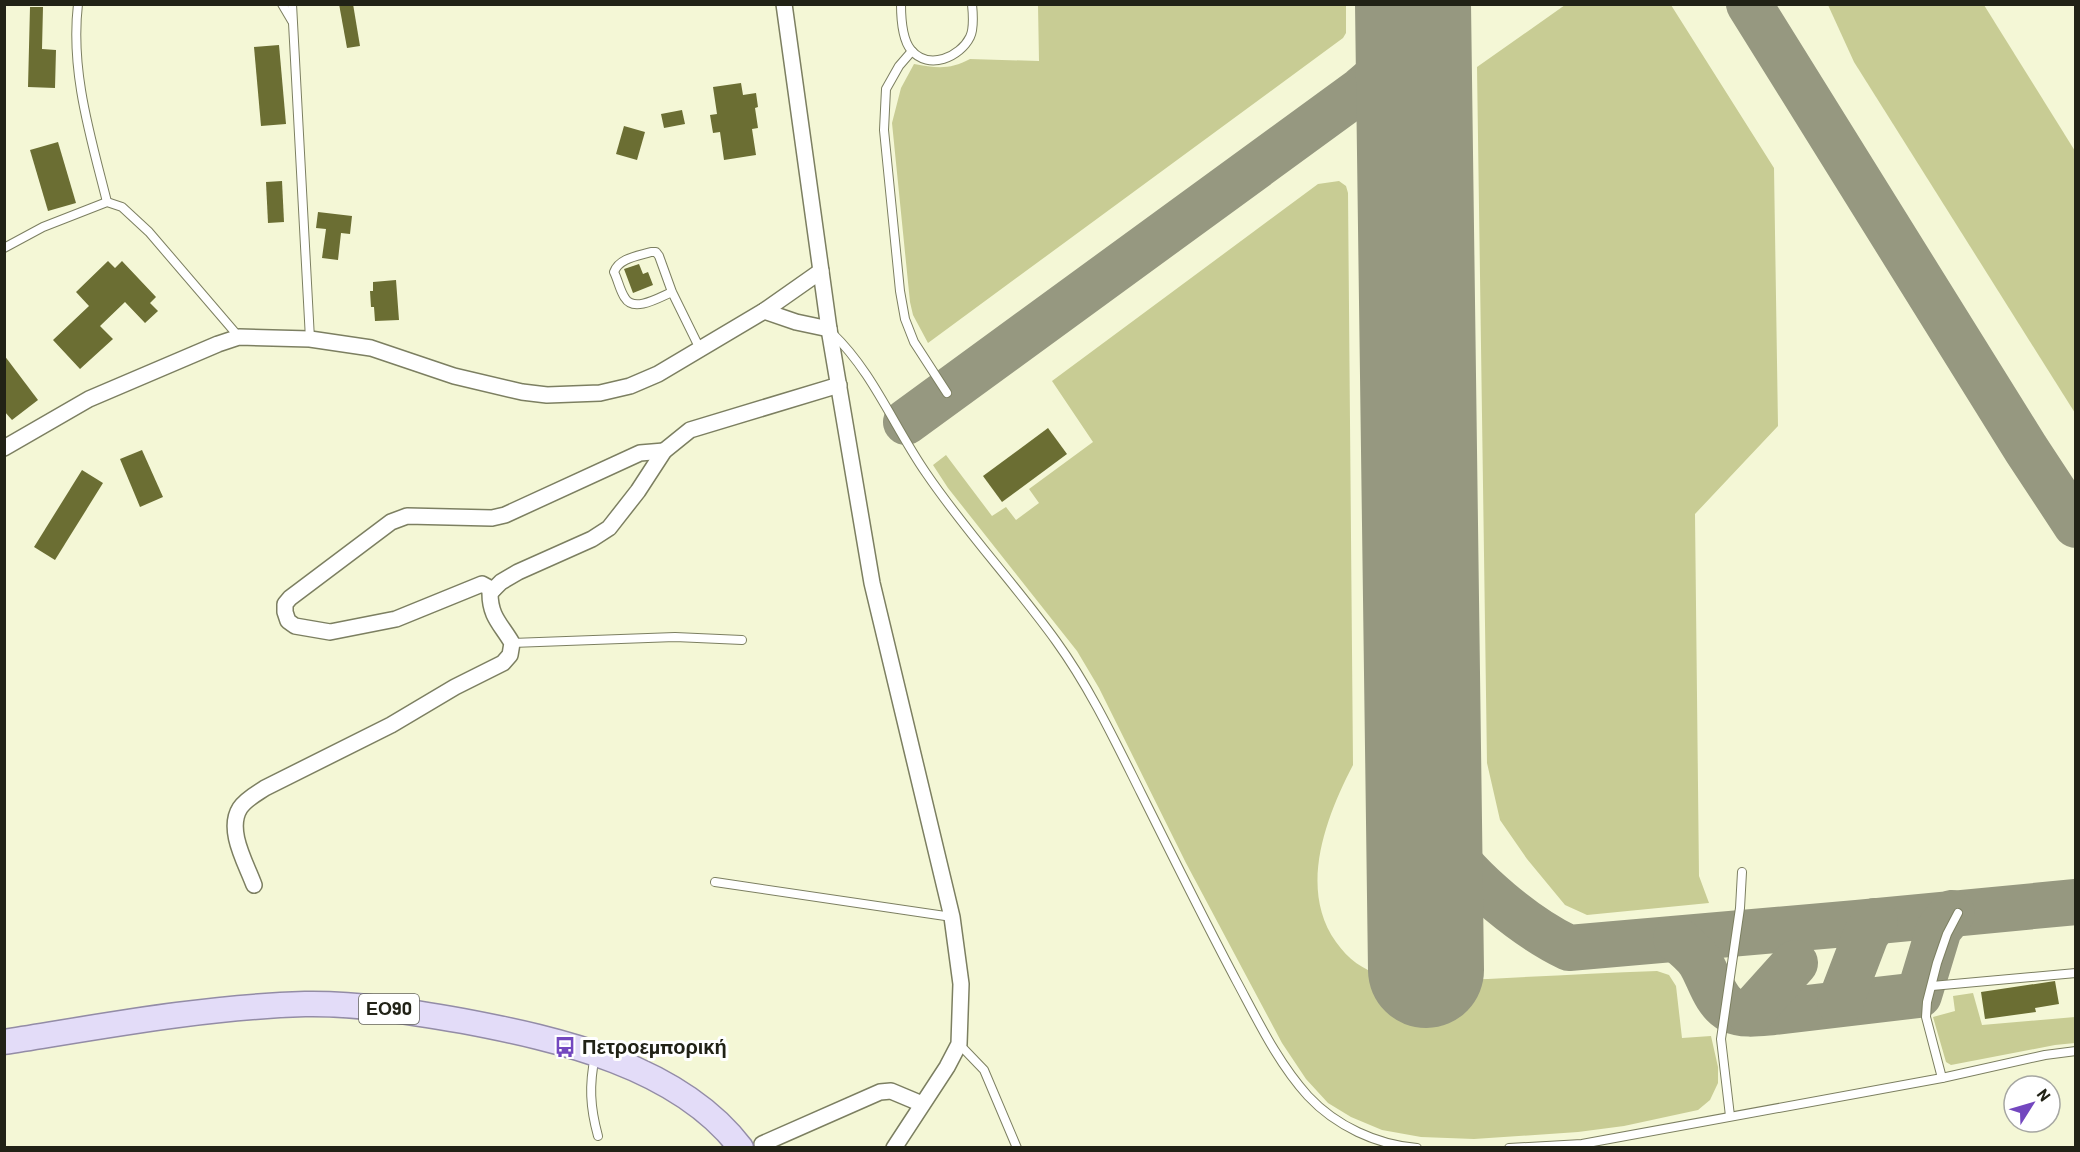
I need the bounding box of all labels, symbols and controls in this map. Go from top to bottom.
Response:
road number: ΕΟ90 [359,994,419,1024]
place label: Πετροεμπορική [582,1034,727,1058]
bus stop icon: Πετροεμπορική [553,1035,577,1059]
north arrow [2002,1074,2062,1134]
text: N [2034,1085,2055,1105]

